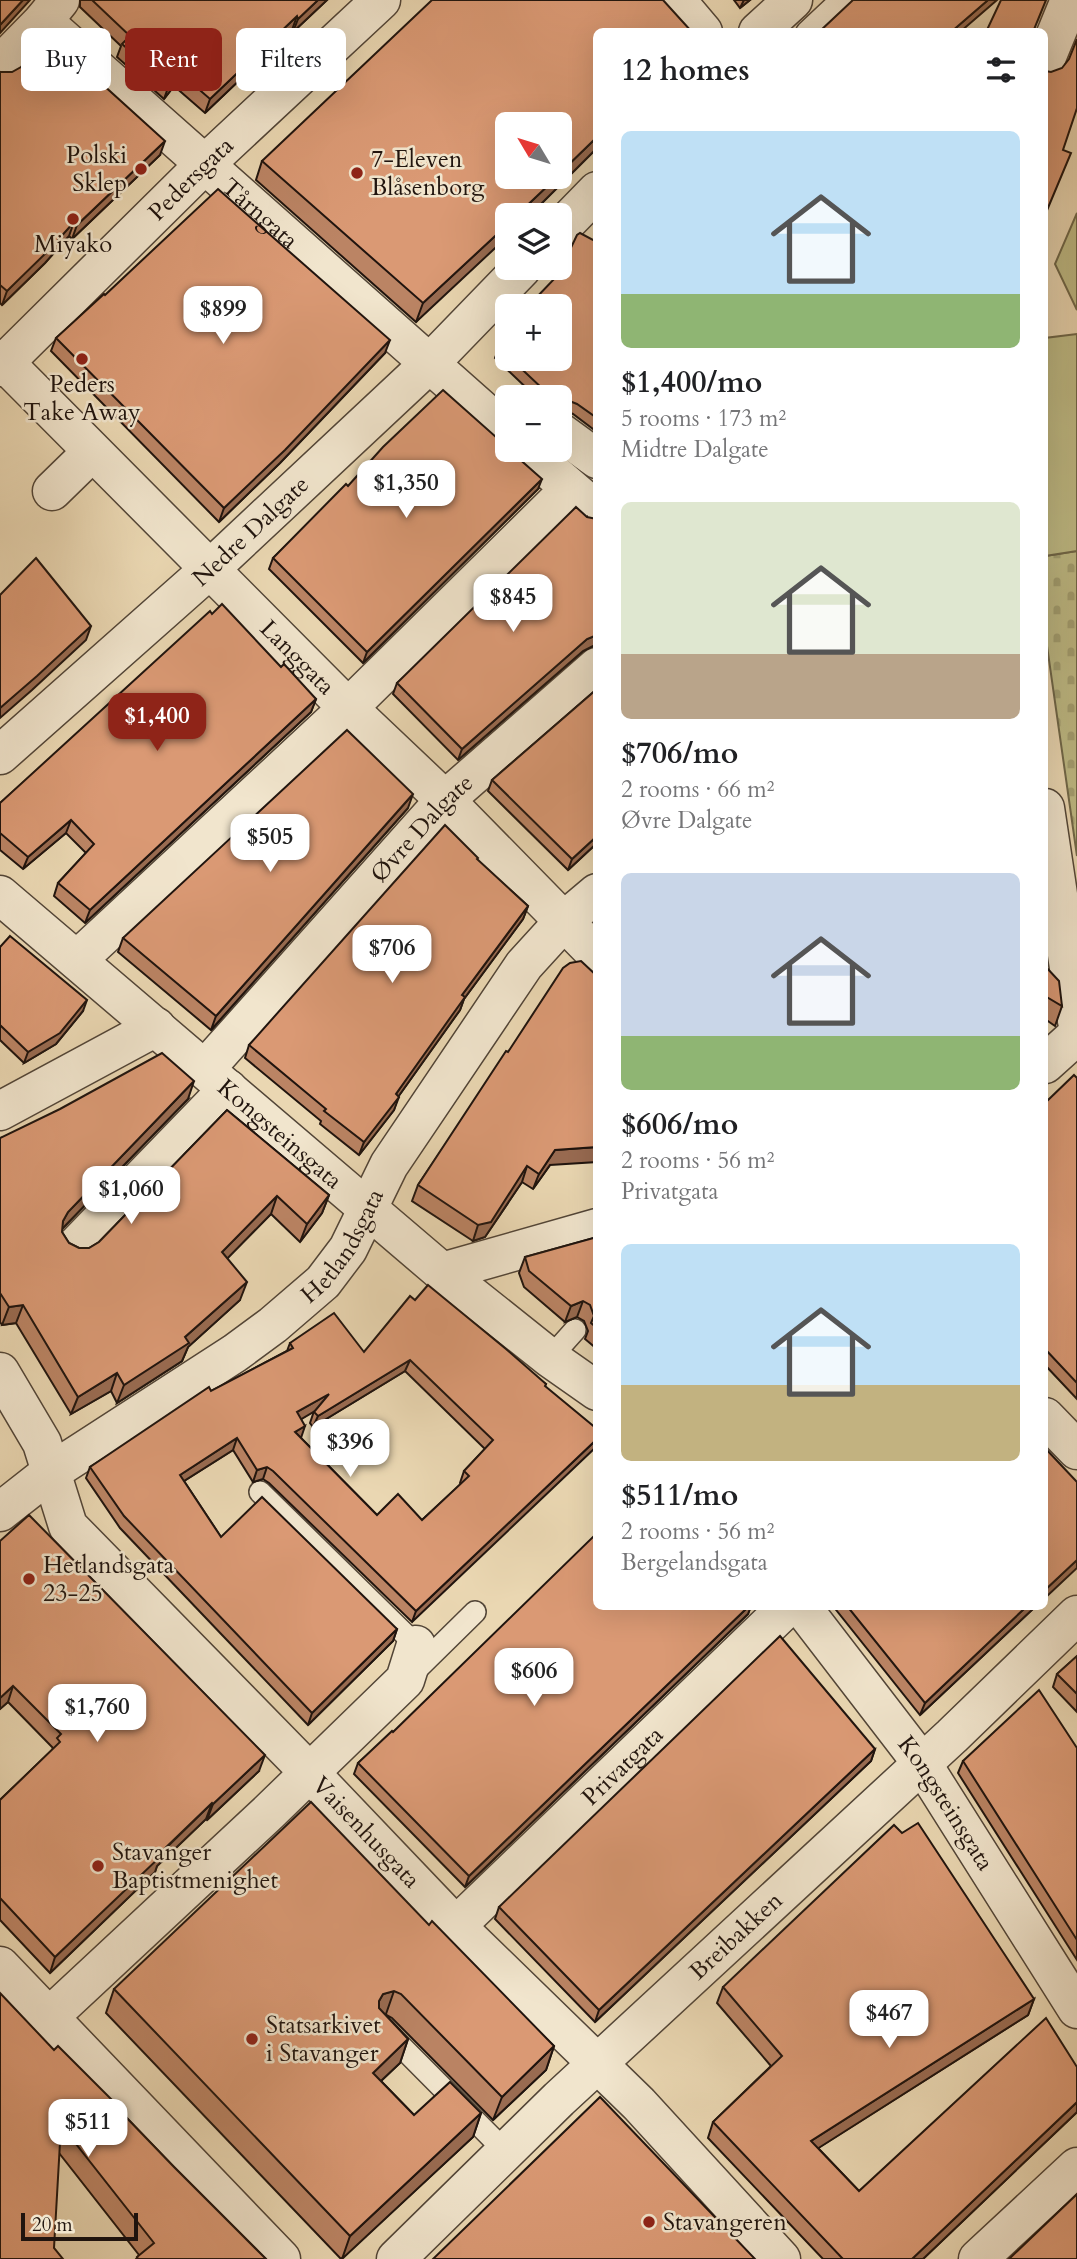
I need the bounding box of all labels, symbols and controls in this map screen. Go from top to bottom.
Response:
chip: Buy [21,28,111,91]
chip: Rent [125,28,222,91]
chip: Filters [236,28,346,91]
text: 12 homes [621,50,750,91]
icon: filters [982,51,1020,89]
north arrow [495,112,572,189]
map controls [495,112,572,462]
street label: Pedersgata [141,129,241,228]
place label: Polski Sklep [66,139,127,200]
place label: 7-Eleven Blåsenborg [371,143,485,204]
marker: Polski Sklep [133,161,149,177]
marker: 7-Eleven Blåsenborg [349,165,365,181]
street label: Tårngata [215,170,306,257]
icon: home [758,176,884,302]
button: layers [495,203,572,280]
marker: Miyako [65,211,81,227]
place label: Miyako [34,228,112,261]
pin: $899 [182,286,264,346]
text: $899 [199,293,247,324]
button: + [495,294,572,371]
marker: Peders Take Away [74,351,90,367]
text: $1,400/mo [621,362,762,403]
place label: Peders Take Away [23,368,141,429]
button: − [495,385,572,462]
text: 5 rooms · 173 m² [621,403,786,434]
text: Midtre Dalgate [621,434,769,465]
pin: $1,350 [349,461,463,520]
text: $1,350 [373,467,439,498]
street label: Nedre Dalgate [185,468,316,594]
icon: home [758,547,884,673]
pin: $845 [472,574,554,634]
text: $845 [489,581,537,612]
street label: Langgata [253,612,343,703]
pin: $1,400 [100,694,214,753]
text: $1,400 [124,700,190,731]
text: $706/mo [621,733,738,774]
street label: Øvre Dalgate [363,766,480,889]
text: 2 rooms · 66 m² [621,774,774,805]
text: Øvre Dalgate [621,805,753,836]
pin: $505 [229,814,311,874]
text: $505 [246,821,294,852]
icon: home [758,918,884,1044]
pin: $706 [351,926,433,985]
text: $706 [368,932,416,963]
street label: Kongsteinsgata [210,1071,350,1197]
text: $606/mo [621,1104,738,1145]
text: 2 rooms · 56 m² [621,1145,774,1176]
pin: $1,060 [74,1166,188,1226]
text: $1,060 [98,1173,164,1204]
text: Privatgata [621,1176,718,1207]
street label: Hetlandsgata [293,1183,392,1311]
icon: home [758,1289,884,1415]
pin: $396 [309,1420,391,1479]
text: $396 [326,1426,374,1457]
text: $511/mo [621,1475,738,1516]
text: 2 rooms · 56 m² [621,1516,774,1547]
text: Bergelandsgata [621,1547,768,1578]
place label: Hetlandsgata 23-25 [43,1549,175,1610]
marker: Hetlandsgata 23-25 [21,1571,37,1587]
pin: $606 [493,1648,575,1708]
text: $606 [510,1655,558,1686]
pin: $1,760 [40,1684,154,1744]
text: $1,760 [64,1691,130,1722]
street label: Privatgata [574,1718,671,1813]
street label: Kongsteinsgata [890,1729,1002,1877]
street label: Vaisenhusgata [305,1769,428,1896]
place label: Stavanger Baptistmenighet [112,1836,279,1897]
marker: Stavanger Baptistmenighet [90,1858,106,1874]
street label: Breibakken [682,1884,790,1987]
pin: $467 [848,1990,930,2050]
text: $467 [865,1997,913,2028]
place label: Statsarkivet i Stavanger [266,2009,381,2070]
marker: Statsarkivet i Stavanger [244,2031,260,2047]
pin: $511 [47,2100,129,2159]
text: $511 [64,2106,112,2137]
place label: Stavangeren [663,2206,787,2239]
scale bar [21,2210,138,2242]
text: 20 m [32,2212,73,2238]
marker: Stavangeren [641,2214,657,2230]

